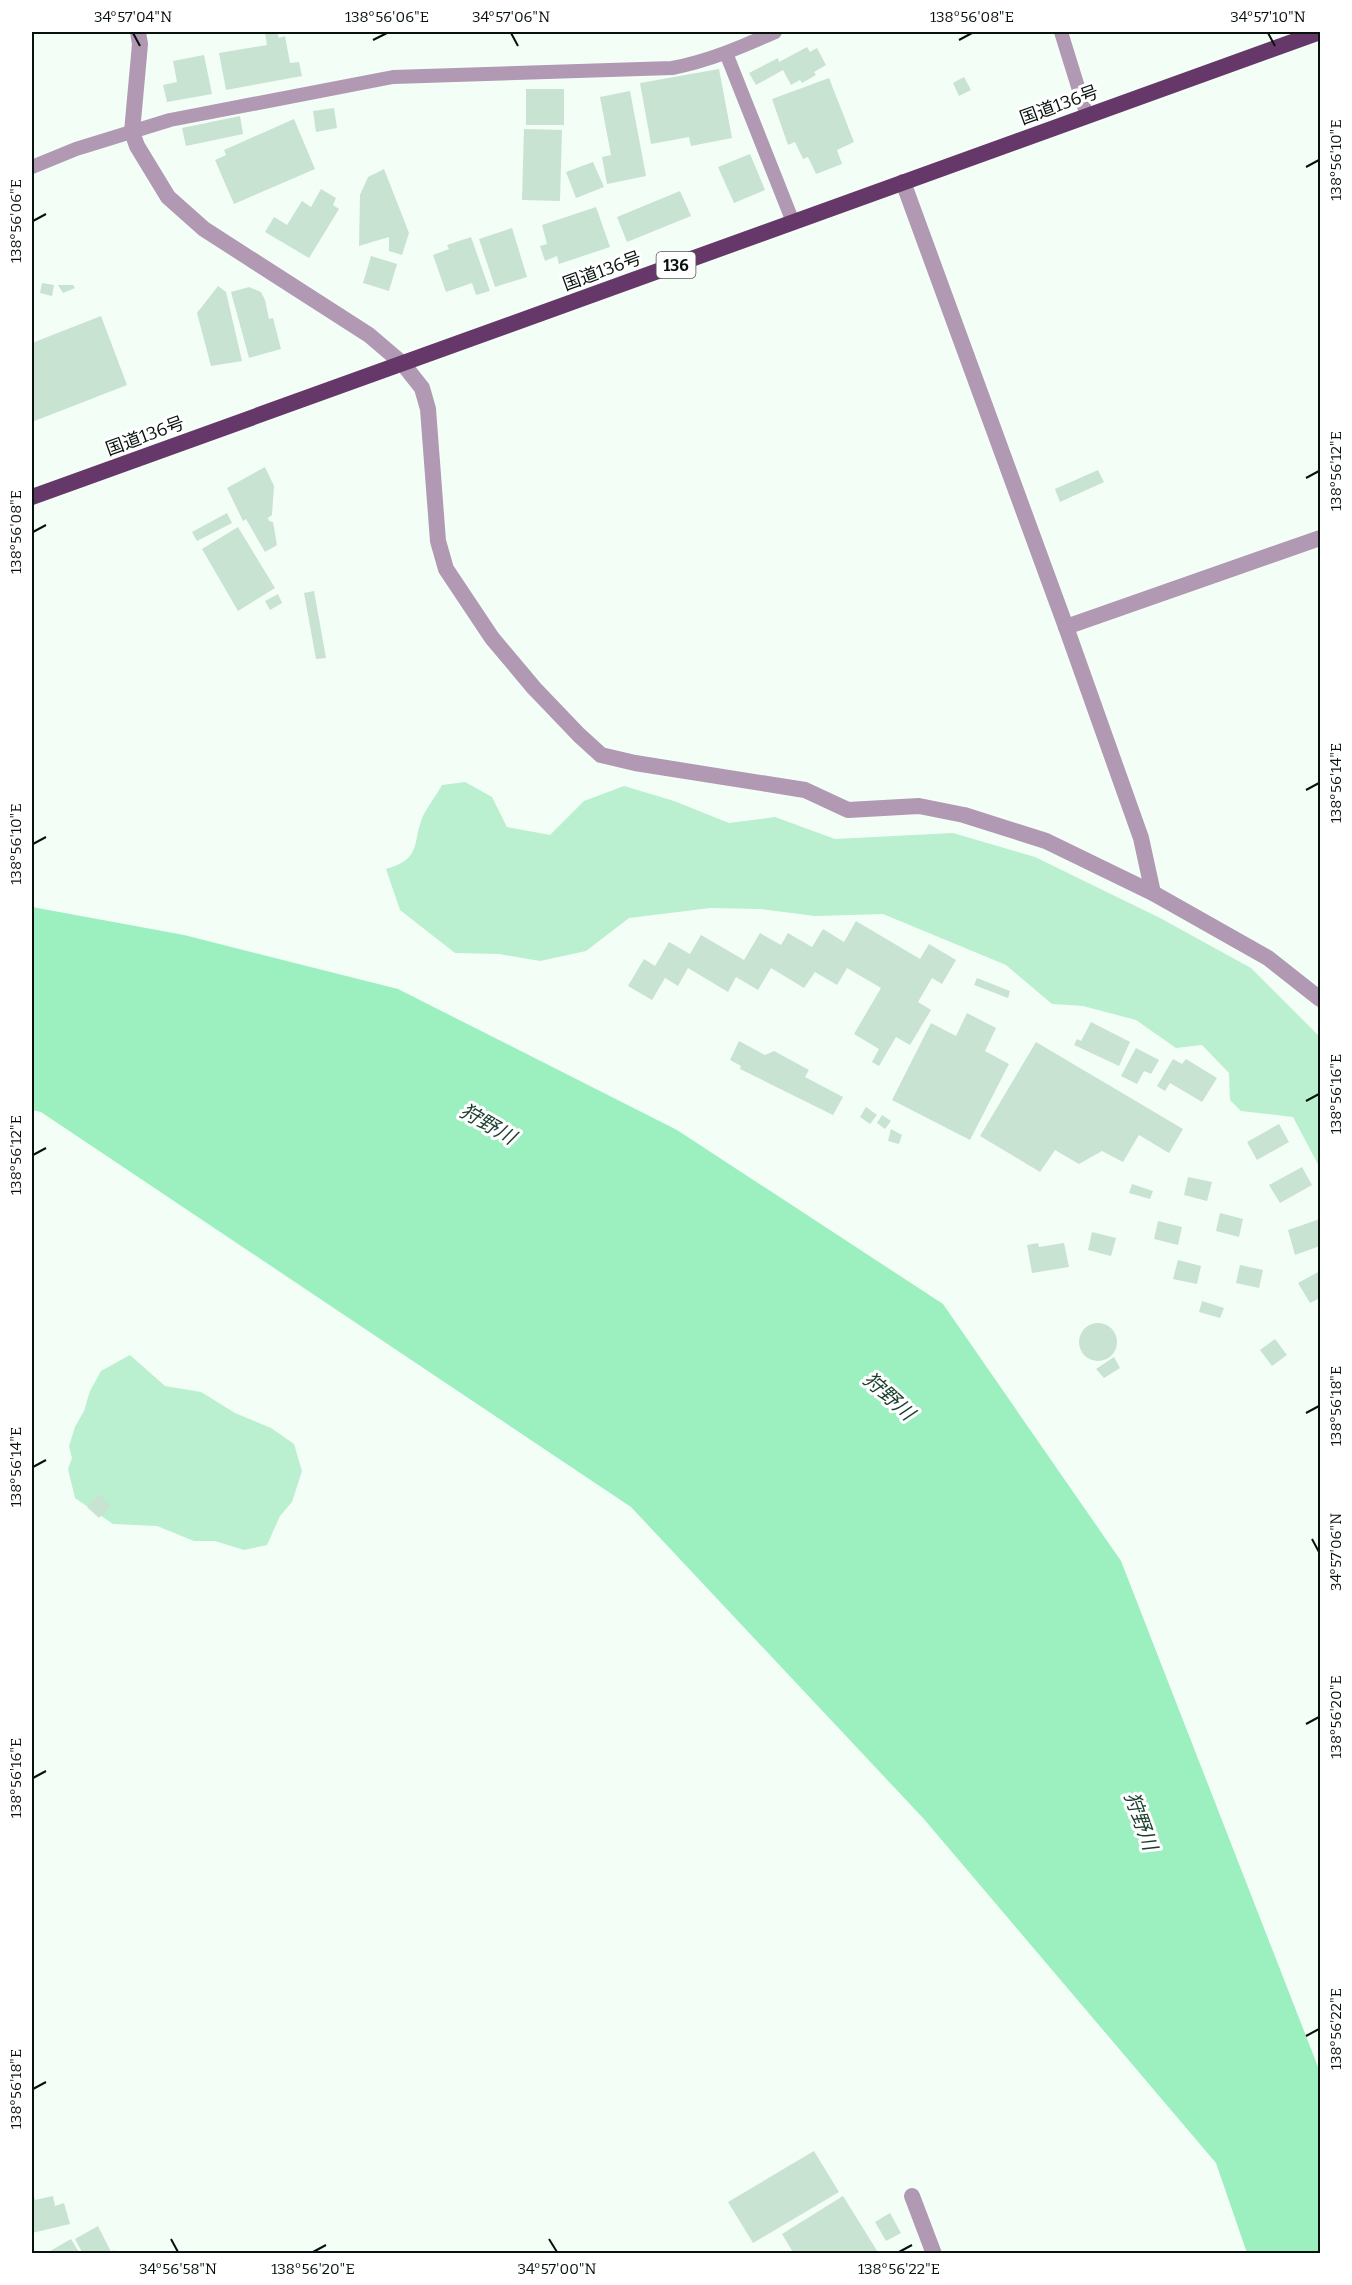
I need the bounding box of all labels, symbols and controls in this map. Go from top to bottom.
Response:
text: 34°57'04"N [94,8,172,26]
text: 138°56'06"E [345,8,429,26]
text: 34°57'06"N [472,8,550,26]
text: 138°56'08"E [930,8,1014,26]
text: 34°57'10"N [1230,8,1306,26]
street label: 国道136号 [1017,81,1101,129]
text: 138°56'10"E [1327,119,1345,201]
text: 138°56'06"E [7,179,25,263]
street label: 国道136号 [560,247,644,295]
road number: 136 [656,252,696,278]
street label: 国道136号 [103,412,187,460]
text: 138°56'12"E [1327,431,1345,511]
text: 138°56'08"E [7,490,25,574]
text: 138°56'14"E [1327,743,1345,823]
text: 138°56'10"E [7,803,25,885]
text: 138°56'16"E [1327,1054,1345,1134]
water label: 狩野川 [456,1099,522,1150]
text: 138°56'12"E [7,1115,25,1195]
text: 138°56'18"E [1327,1366,1345,1446]
water label: 狩野川 [859,1367,921,1426]
text: 138°56'14"E [7,1427,25,1507]
text: 34°57'06"N [1327,1513,1345,1591]
text: 138°56'20"E [1327,1675,1345,1759]
text: 138°56'16"E [7,1738,25,1818]
water label: 狩野川 [1119,1789,1163,1855]
text: 138°56'22"E [1327,1988,1345,2070]
text: 138°56'18"E [7,2049,25,2129]
text: 34°56'58"N [139,2260,217,2278]
text: 138°56'20"E [271,2260,355,2278]
text: 34°57'00"N [518,2260,597,2278]
text: 138°56'22"E [858,2260,940,2278]

